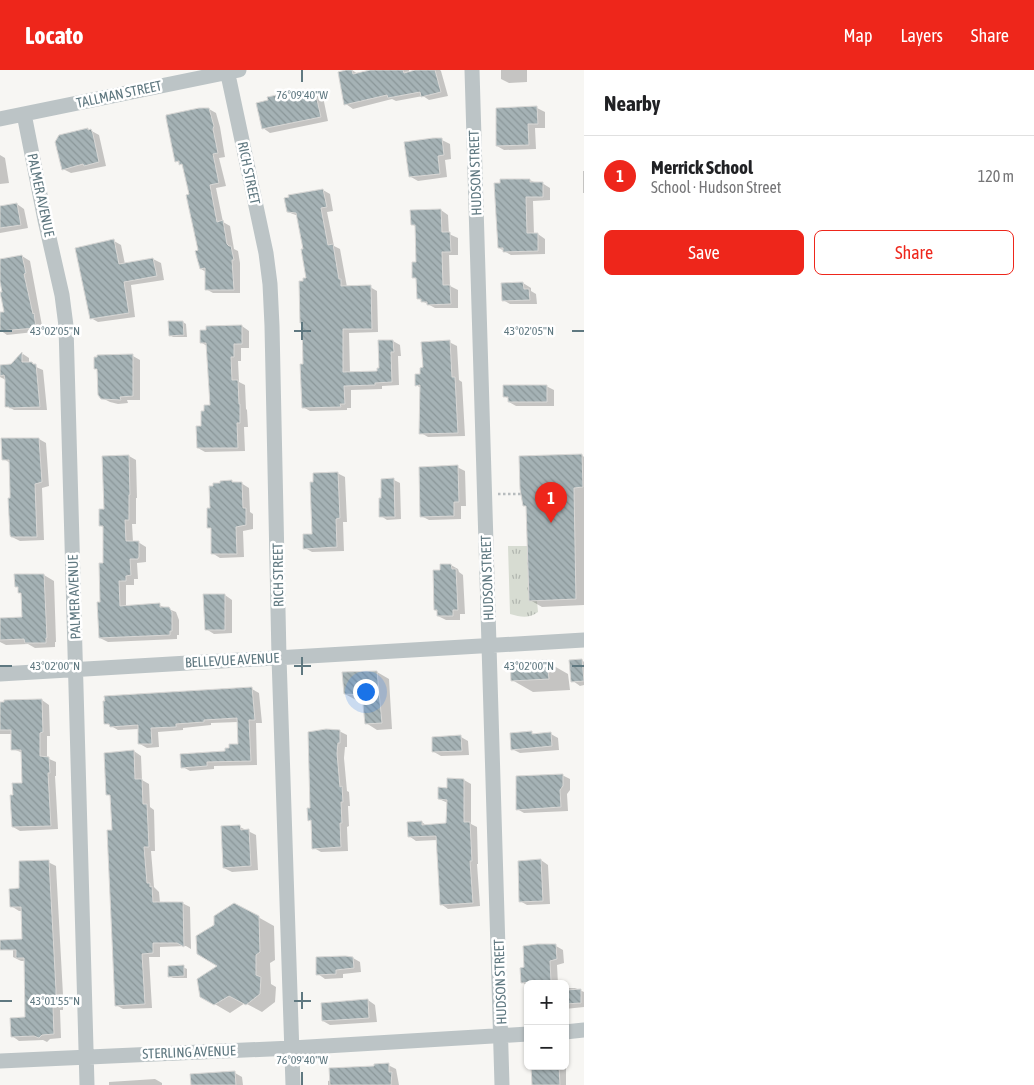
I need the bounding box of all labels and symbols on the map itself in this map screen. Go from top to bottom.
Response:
street label: TALLMAN STREET [75,77,163,111]
text: 76°09'40"W [276,88,328,102]
street label: HUDSON STREET [466,130,484,216]
street label: RICH STREET [235,140,263,206]
street label: PALMER AVENUE [24,152,58,238]
text: 43°02'05"N [30,324,80,338]
text: 43°02'05"N [504,324,554,338]
pin: 1 [535,482,567,523]
street label: HUDSON STREET [478,535,496,621]
street label: RICH STREET [269,543,287,607]
street label: PALMER AVENUE [65,554,83,640]
street label: BELLEVUE AVENUE [184,650,280,670]
text: 43°02'00"N [30,659,80,673]
text: 43°02'00"N [504,659,554,673]
your location [353,679,379,705]
street label: HUDSON STREET [491,939,509,1025]
text: 43°01'55"N [30,994,80,1008]
street label: STERLING AVENUE [142,1042,236,1062]
text: 76°09'40"W [276,1053,328,1067]

